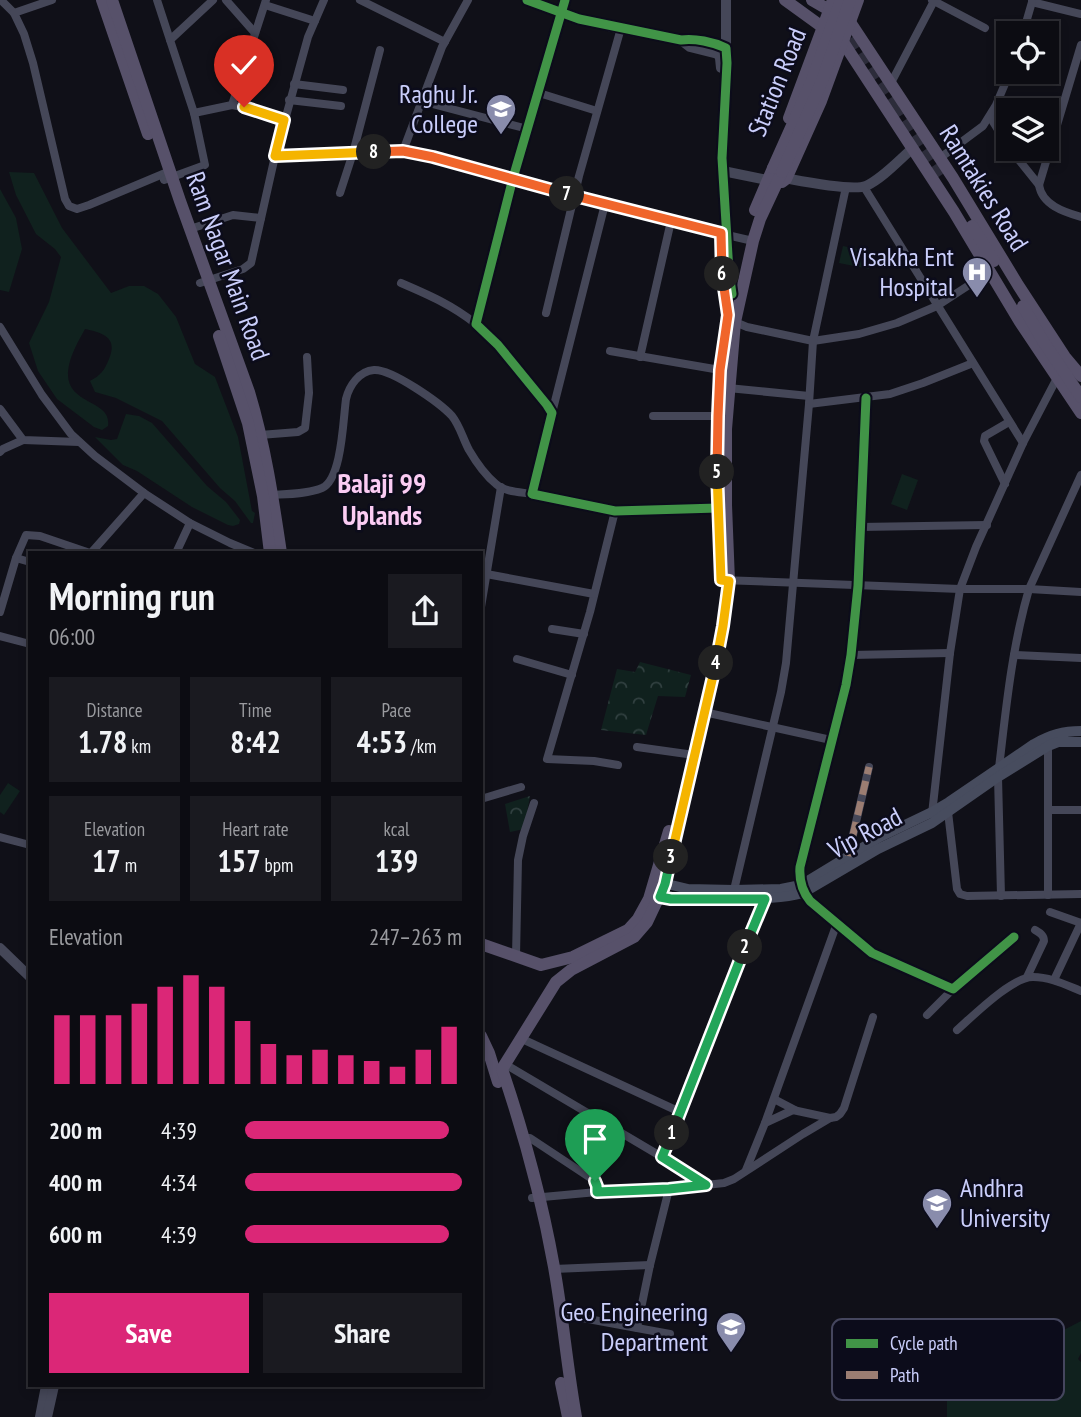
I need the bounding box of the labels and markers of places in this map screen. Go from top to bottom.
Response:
pin [214,35,274,107]
place label: Raghu Jr. College [399,77,478,140]
school or university icon: Raghu Jr. College [484,92,518,136]
pin: 8 [356,134,392,170]
pin: 7 [550,176,584,212]
place label: Visakha Ent Hospital [849,240,954,303]
hospital icon: Visakha Ent Hospital [960,255,994,299]
pin: 6 [704,256,740,292]
pin: 5 [700,454,734,490]
pin: 4 [698,646,734,680]
pin: 3 [654,840,688,874]
pin: 2 [728,930,762,964]
pin [565,1109,625,1181]
pin: 1 [654,1116,690,1150]
place label: Andhra University [960,1171,1050,1234]
school or university icon: Andhra University [920,1186,954,1230]
place label: Geo Engineering Department [560,1295,708,1358]
school or university icon: Geo Engineering Department [714,1310,748,1354]

